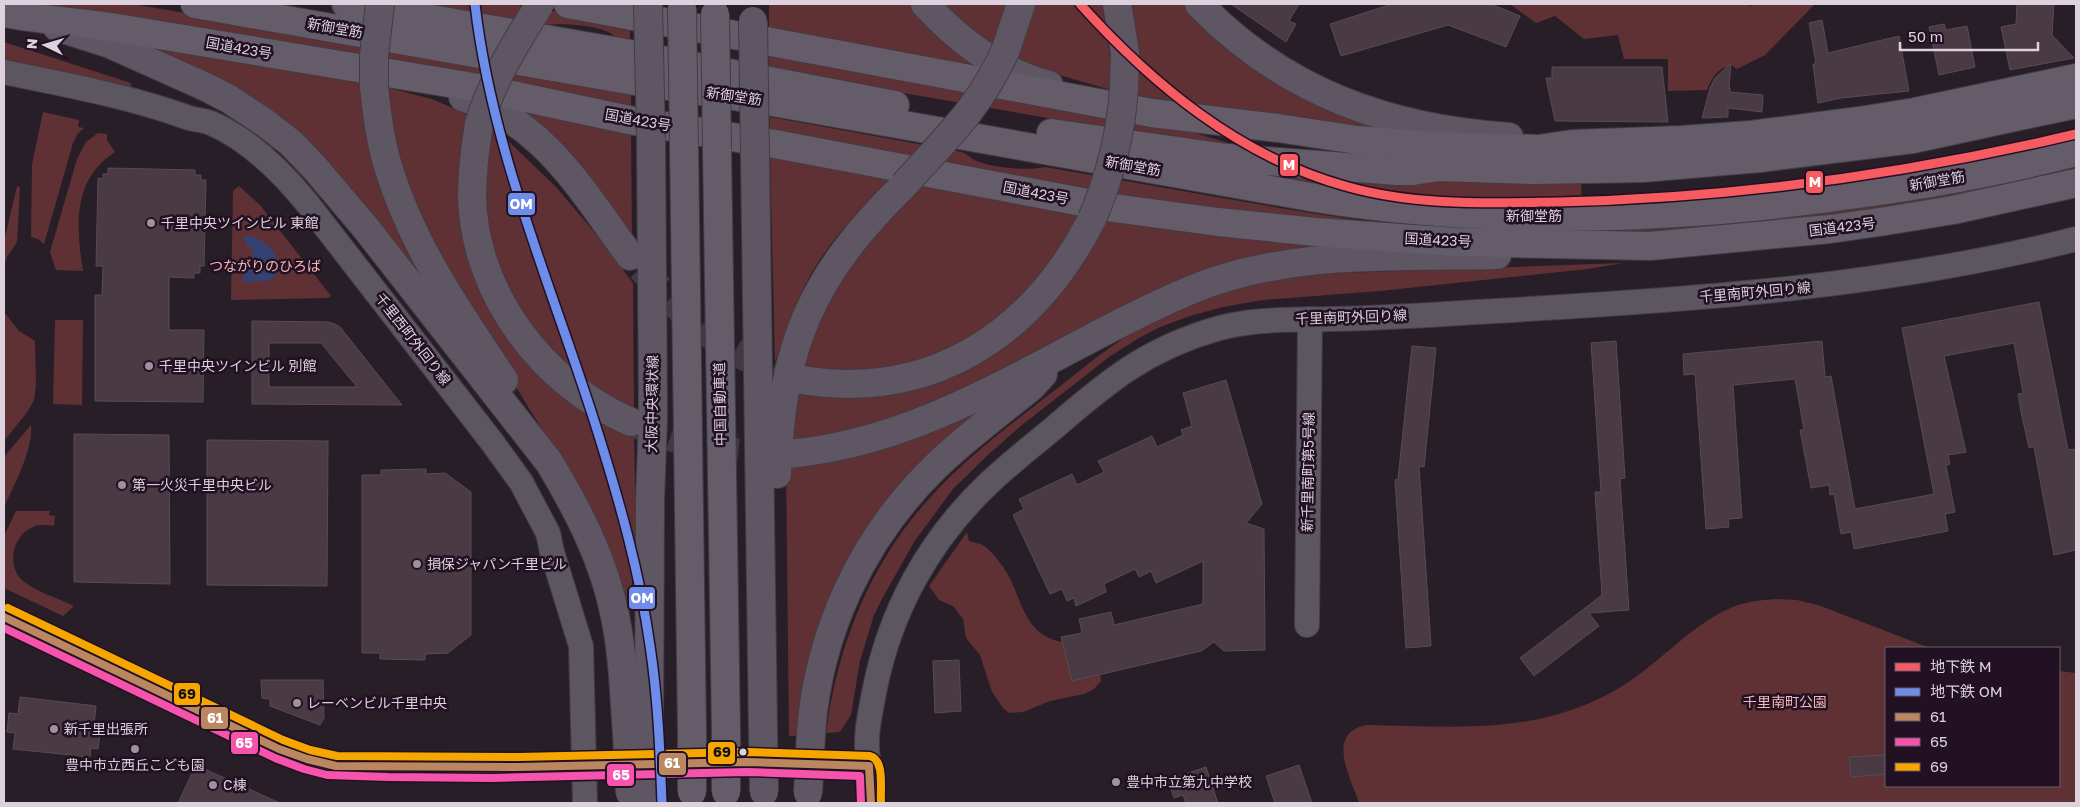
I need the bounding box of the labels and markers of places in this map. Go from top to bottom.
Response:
place label: 千里中央ツインビル 東館 [161,214,319,231]
marker: 千里中央ツインビル 東館 [145,217,157,229]
place label: 千里中央ツインビル 別館 [159,357,317,374]
marker: 千里中央ツインビル 別館 [143,360,155,372]
place label: 第一火災千里中央ビル [132,476,272,493]
marker: 第一火災千里中央ビル [116,479,128,491]
place label: 損保ジャパン千里ビル [427,555,567,572]
marker: 損保ジャパン千里ビル [411,558,423,570]
place label: レーベンビル千里中央 [307,694,447,711]
marker: レーベンビル千里中央 [291,697,303,709]
place label: 新千里出張所 [64,720,148,737]
marker: 新千里出張所 [48,723,60,735]
marker: 豊中市立西丘こども園 [129,743,141,755]
unlabelled marker [738,747,748,757]
place label: 豊中市立西丘こども園 [65,756,205,773]
place label: 豊中市立第九中学校 [1126,773,1252,790]
place label: C棟 [223,776,247,793]
marker: 豊中市立第九中学校 [1110,776,1122,788]
marker: C棟 [207,779,219,791]

